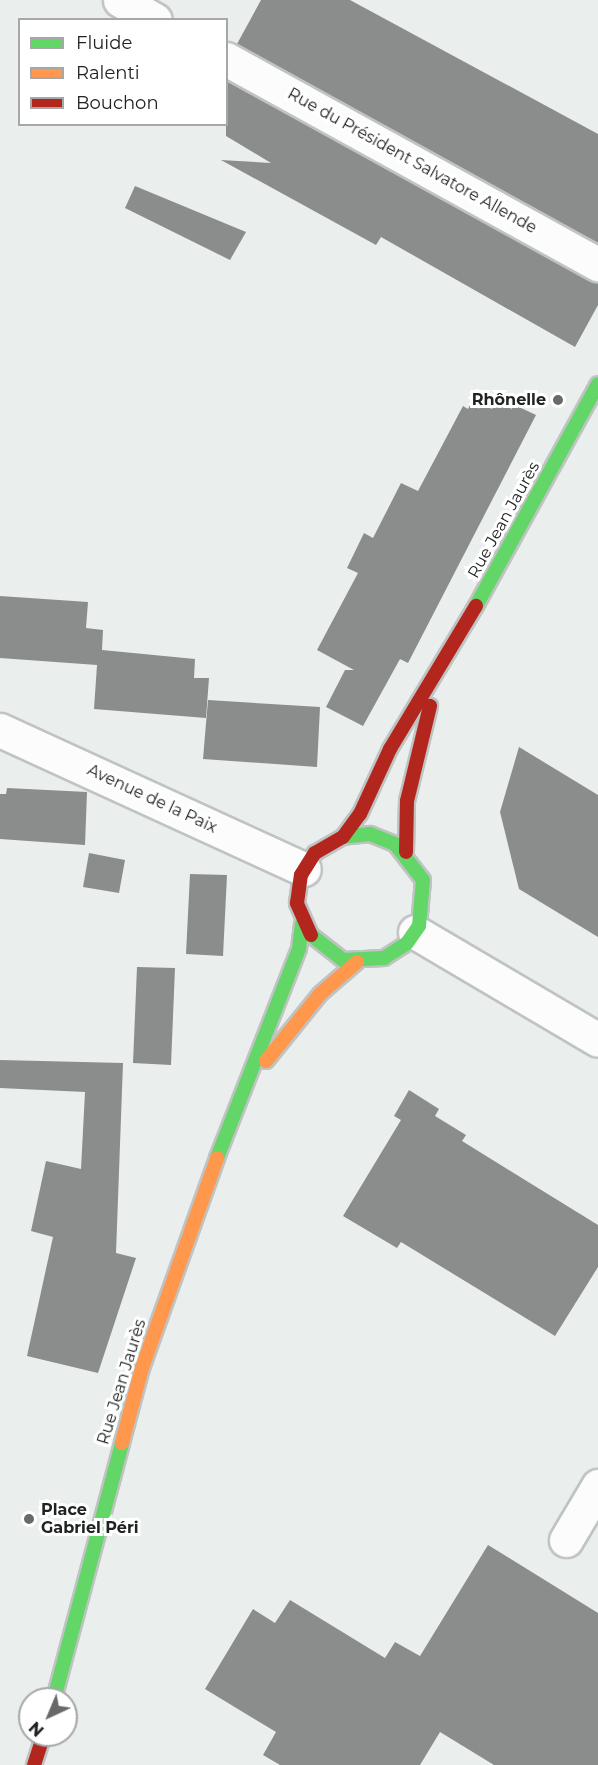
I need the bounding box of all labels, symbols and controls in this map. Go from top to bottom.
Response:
legend [18,18,228,126]
text: Fluide [76,32,132,54]
text: Ralenti [76,62,140,84]
street label: Rue du Président Salvatore Allende [284,84,540,238]
text: Bouchon [76,92,159,114]
place label: Rhônelle [472,390,546,410]
marker: Rhônelle [551,393,565,407]
street label: Rue Jean Jaurès [464,459,544,581]
street label: Avenue de la Paix [84,761,220,837]
street label: Rue Jean Jaurès [94,1317,150,1447]
place label: Place Gabriel Péri [41,1500,139,1538]
marker: Place Gabriel Péri [22,1512,36,1526]
north arrow [18,1687,78,1747]
text: N [25,1718,48,1740]

